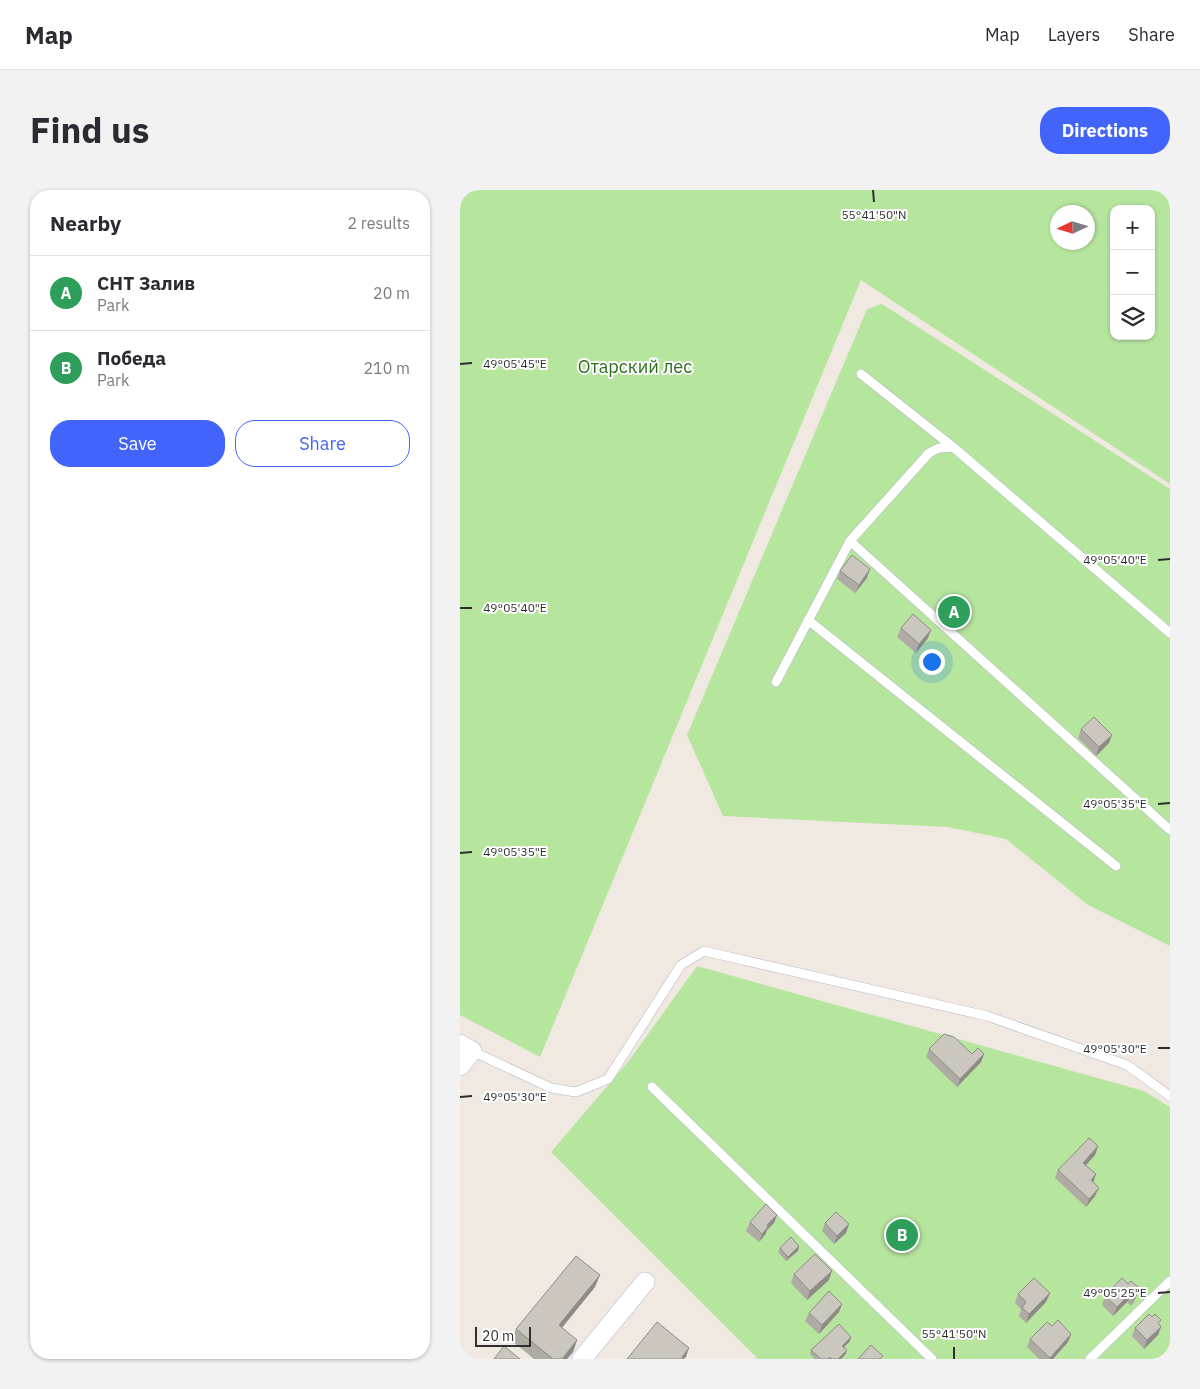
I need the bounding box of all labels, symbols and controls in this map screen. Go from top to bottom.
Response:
text: Map [25,19,73,51]
text: Map [985,23,1020,46]
text: Layers [1048,23,1100,46]
text: Share [1128,23,1175,46]
text: Find us [30,107,149,153]
button: Directions [1040,107,1170,154]
north arrow [1050,205,1095,250]
map controls [1110,205,1155,340]
button: + [1110,205,1155,250]
text: 55°41'50"N [841,207,907,222]
text: Nearby [50,209,121,237]
text: 2 results [347,213,410,233]
button: − [1110,250,1155,295]
text: СНТ Залив [97,271,195,295]
text: A [61,283,71,303]
text: 20 m [373,283,410,303]
text: Park [97,295,129,315]
button: layers [1110,295,1155,340]
text: Победа [97,346,166,370]
park label: Отарский лес [578,355,692,378]
text: 49°05'45"E [483,356,547,371]
text: B [61,358,71,378]
text: 210 m [363,358,410,378]
text: Park [97,370,129,390]
button: Save [50,420,225,467]
button: Share [235,420,410,467]
text: 49°05'40"E [1083,552,1147,567]
pin: A [938,593,970,631]
text: 49°05'40"E [483,600,547,615]
your location [919,649,945,675]
text: 49°05'35"E [1083,796,1147,811]
text: 49°05'35"E [483,844,547,859]
text: 49°05'30"E [1083,1041,1147,1056]
text: 49°05'30"E [483,1089,547,1104]
pin: B [886,1216,918,1254]
text: 49°05'25"E [1083,1285,1147,1300]
scale bar [475,1324,531,1347]
text: 55°41'50"N [921,1326,987,1341]
text: 20 m [482,1327,514,1345]

